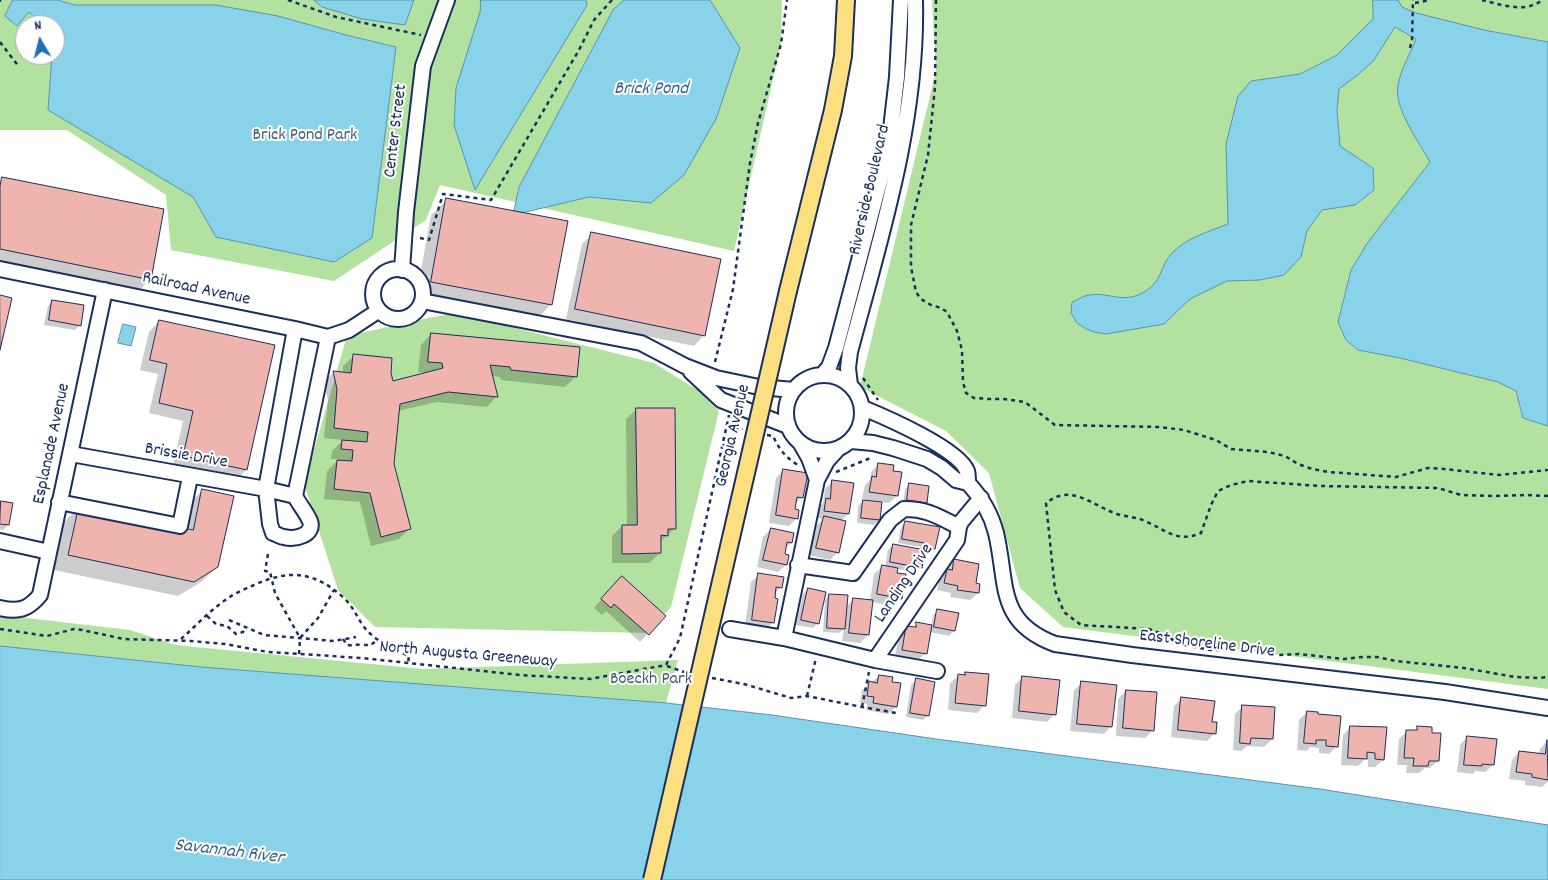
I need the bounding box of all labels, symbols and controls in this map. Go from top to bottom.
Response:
north arrow [15,15,65,65]
text: N [33,16,43,37]
water label: Brick Pond [614,79,688,101]
street label: Center Street [381,83,413,179]
street label: Riverside Boulevard [846,123,896,257]
park label: Brick Pond Park [253,126,357,148]
street label: Railroad Avenue [140,268,252,312]
street label: Esplanade Avenue [30,381,76,507]
street label: Georgia Avenue [712,383,756,489]
street label: Brissie Drive [143,439,229,475]
street label: Landing Drive [871,540,939,628]
street label: East Shoreline Drive [1138,626,1276,664]
street label: North Augusta Greeneway [379,637,557,675]
park label: Boeckh Park [610,670,692,692]
water label: Savannah River [173,835,285,871]

